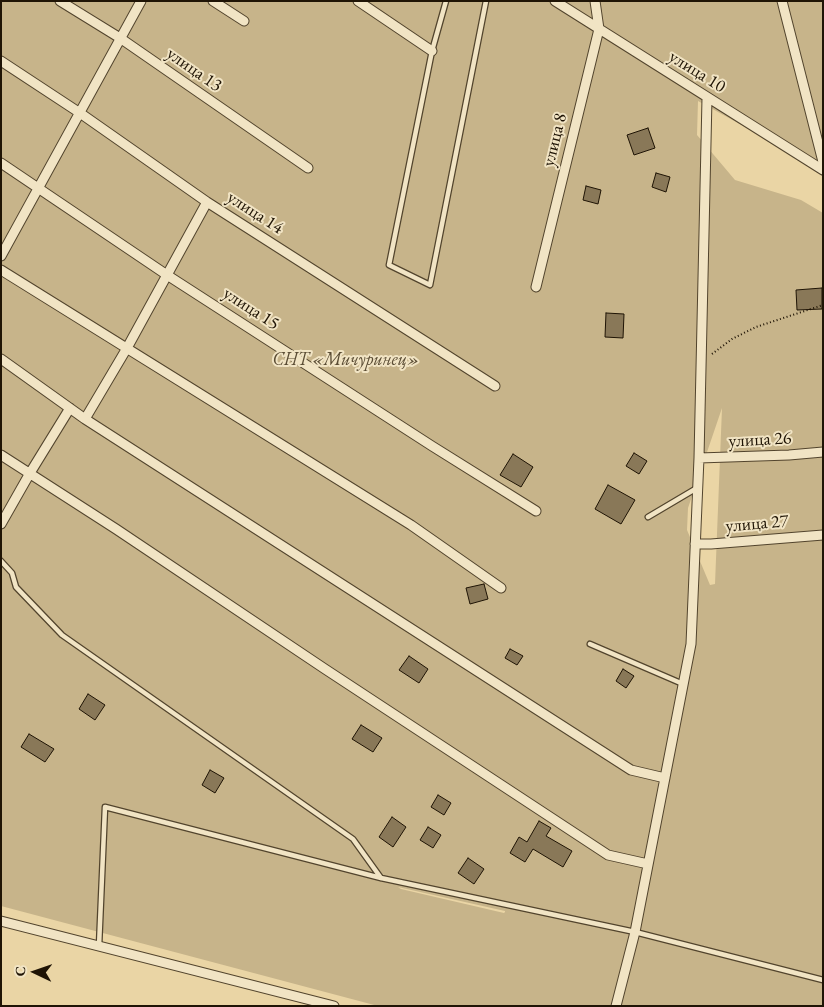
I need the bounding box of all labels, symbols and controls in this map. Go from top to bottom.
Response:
street label: улица 13 [162,43,226,97]
street label: улица 10 [665,46,729,98]
street label: улица 8 [538,111,572,169]
street label: улица 14 [223,187,287,239]
street label: улица 15 [219,283,283,335]
park label: СНТ «Мичуринец» [273,349,419,371]
street label: улица 26 [728,428,792,452]
street label: улица 27 [725,510,789,538]
north arrow [10,947,60,997]
text: С [11,966,29,977]

